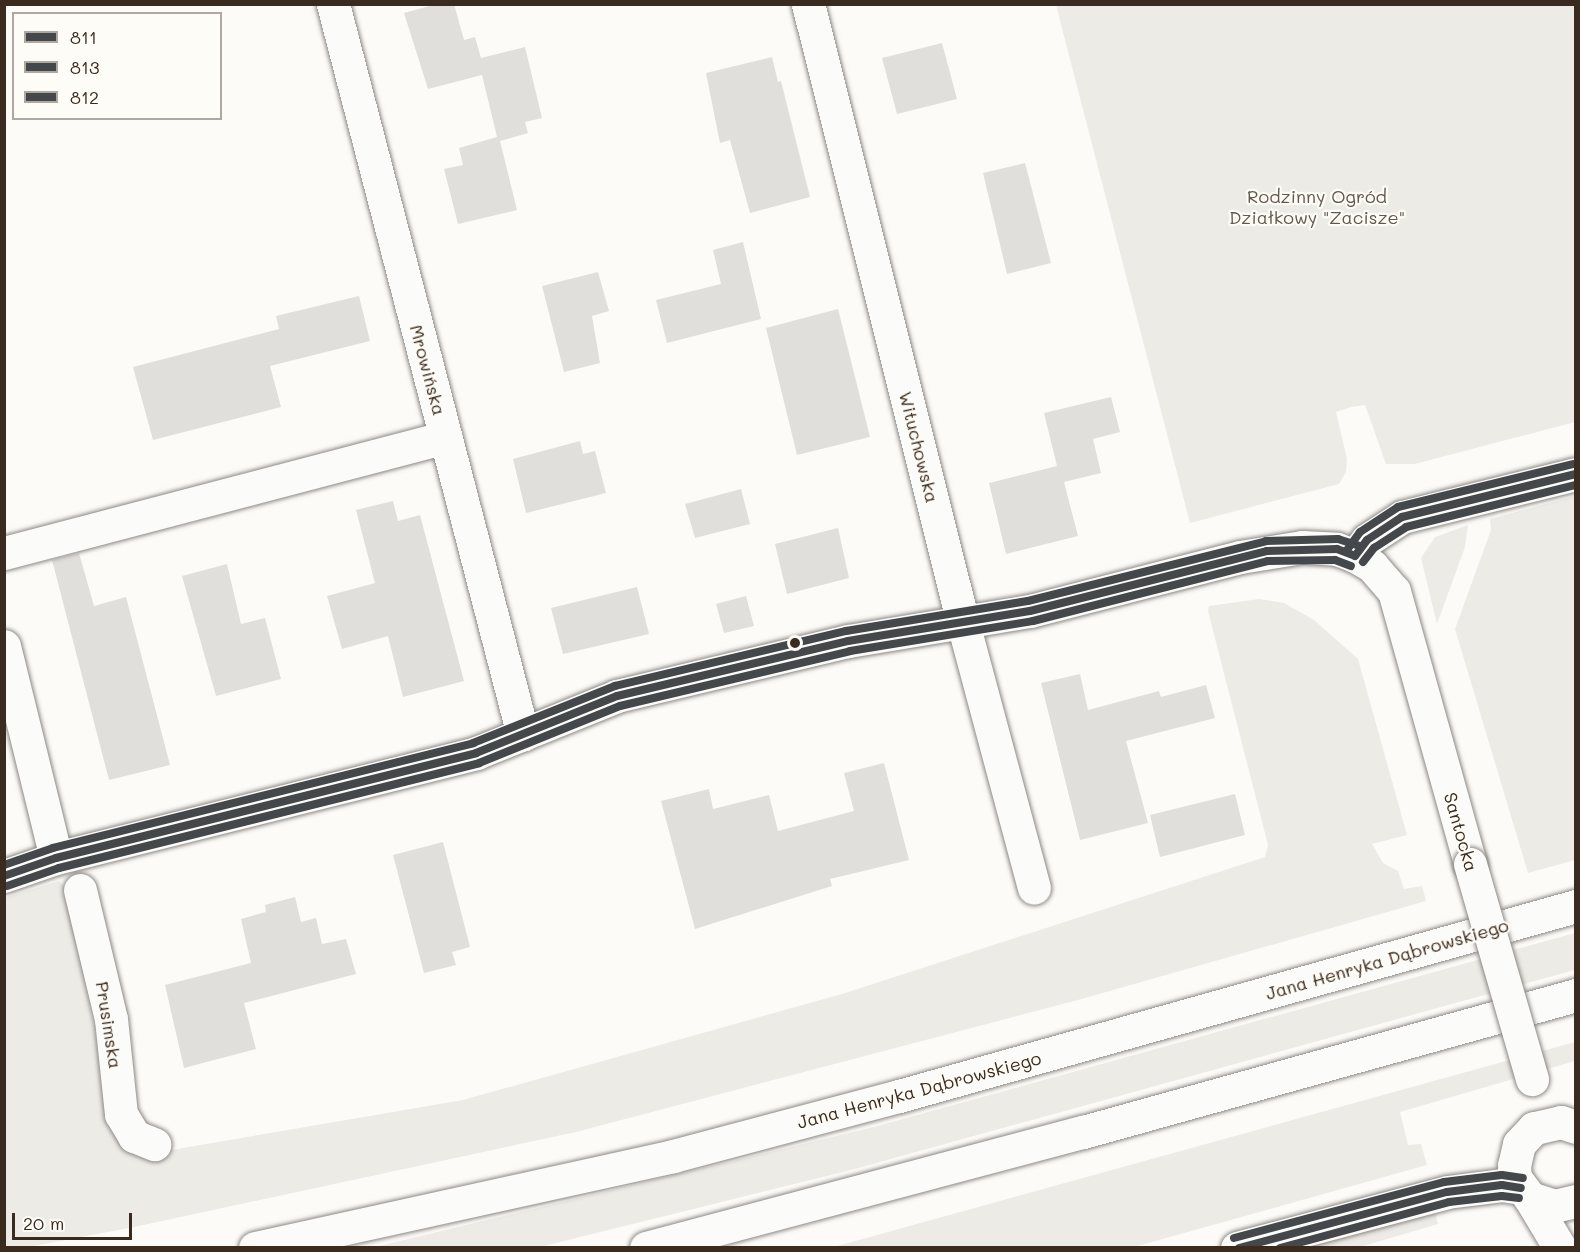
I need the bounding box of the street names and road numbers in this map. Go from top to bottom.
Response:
street label: Mrowińska [406,322,450,418]
street label: Wituchowska [895,389,943,505]
street label: Santocka [1439,790,1483,874]
street label: Jana Henryka Dąbrowskiego [1263,914,1511,1004]
street label: Prusimska [91,980,127,1070]
street label: Jana Henryka Dąbrowskiego [795,1047,1043,1133]

